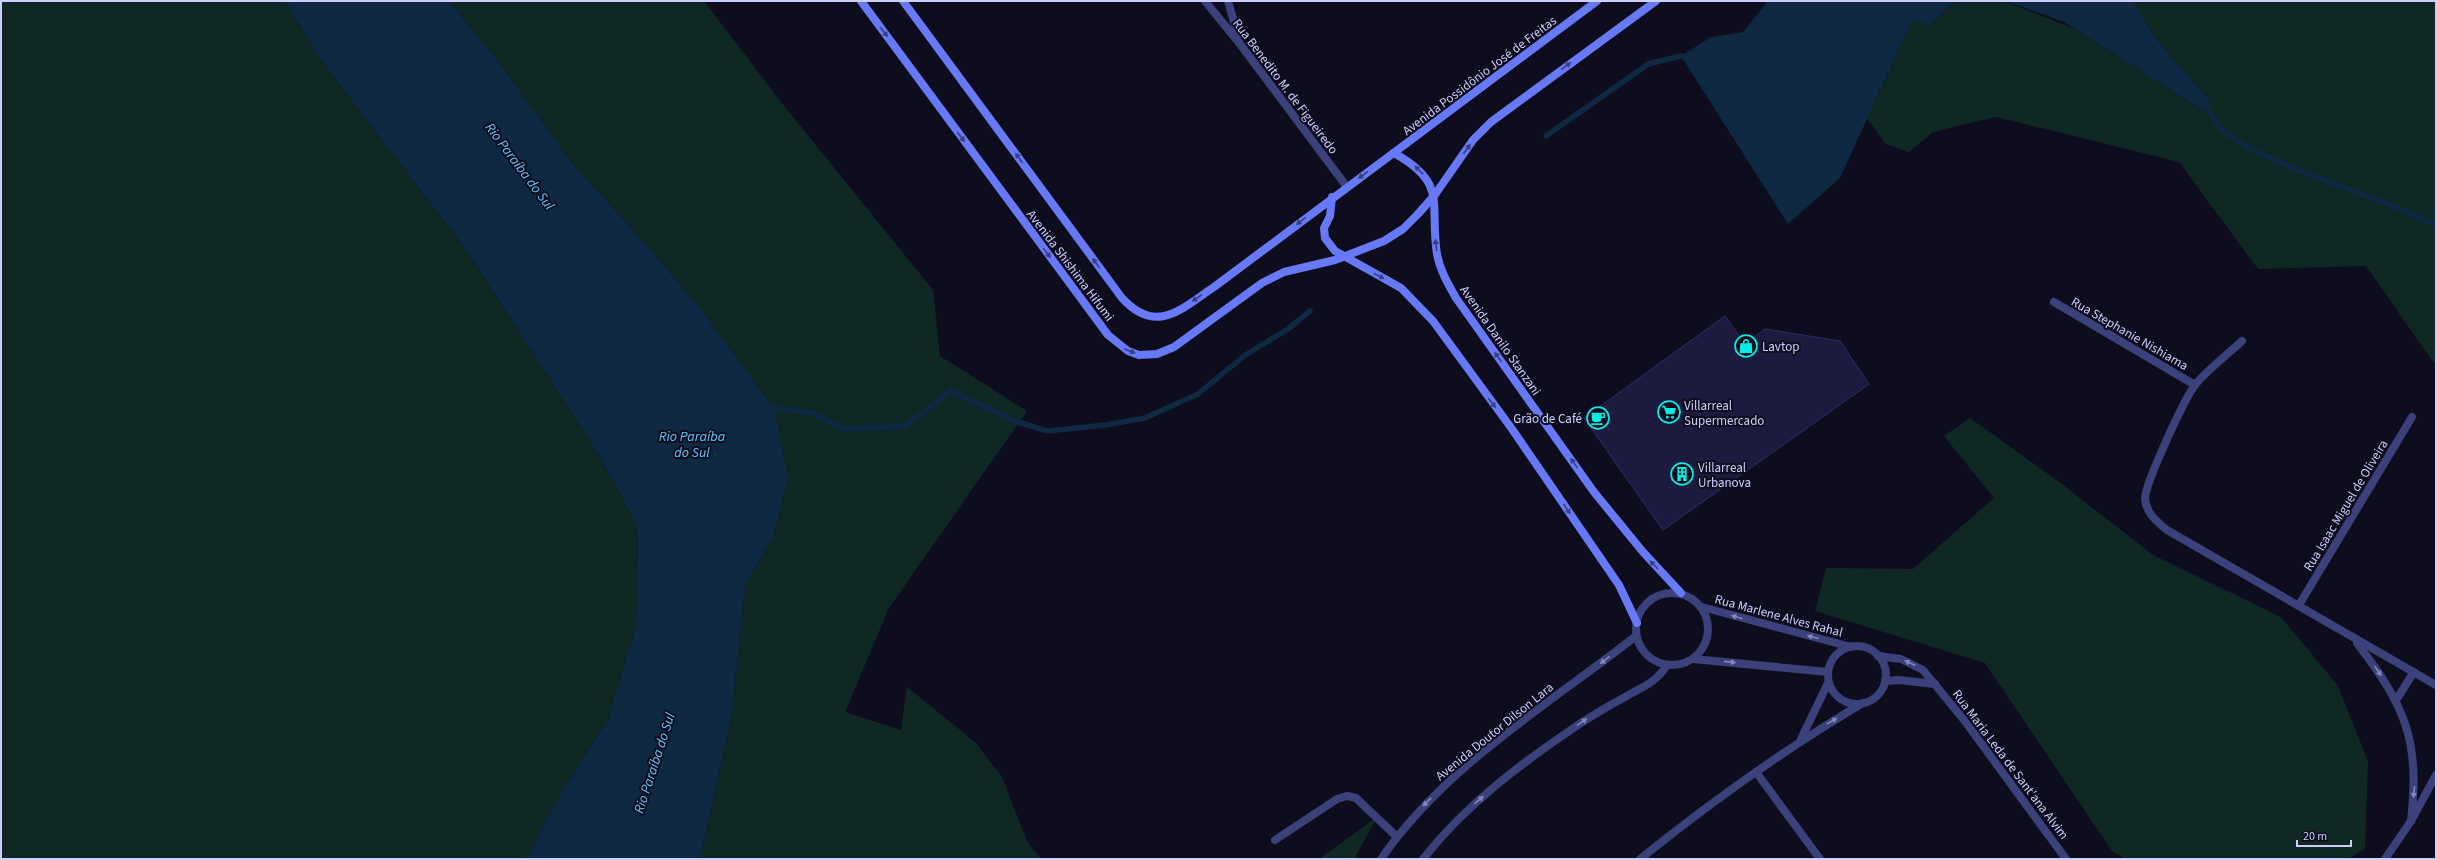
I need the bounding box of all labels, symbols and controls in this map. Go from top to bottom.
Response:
street label: Avenida Possidônio José de Freitas [1399,11,1561,140]
street label: Rua Benedito M. de Figueiredo [1228,15,1342,158]
one-way arrow [880,27,888,38]
one-way arrow [1561,62,1572,70]
water label: Rio Paraíba do Sul [480,119,559,215]
one-way arrow [957,131,965,142]
one-way arrow [1463,144,1471,154]
one-way arrow [1015,153,1023,164]
one-way arrow [1414,165,1424,175]
one-way arrow [1358,171,1368,179]
street label: Avenida Shishima Hifumi [1022,206,1118,325]
one-way arrow [1296,217,1307,225]
one-way arrow [1433,239,1439,251]
one-way arrow [1043,247,1051,258]
one-way arrow [1092,258,1100,268]
one-way arrow [1373,273,1385,280]
street label: Avenida Danilo Stanzani [1455,282,1545,399]
street label: Rua Stephanie Nishiama [2068,293,2191,375]
one-way arrow [1192,294,1202,302]
shop icon: Lavtop [1733,333,1759,359]
place label: Lavtop [1762,338,1799,356]
one-way arrow [1124,348,1135,354]
one-way arrow [1494,352,1502,363]
one-way arrow [1488,397,1497,408]
place label: Villarreal Supermercado [1684,397,1764,430]
supermarket icon: Villarreal Supermercado [1656,399,1682,425]
cafe icon: Grão de Café [1585,405,1611,431]
place label: Grão de Café [1513,410,1582,428]
water label: Rio Paraíba do Sul [659,427,726,463]
street label: Rua Isaac Miguel de Oliveira [2299,436,2392,575]
one-way arrow [1570,458,1578,468]
place label: Villarreal Urbanova [1698,459,1751,492]
building icon: Villarreal Urbanova [1669,461,1695,487]
one-way arrow [1563,504,1571,514]
one-way arrow [1650,560,1659,570]
street label: Rua Marlene Alves Rahal [1713,590,1845,642]
one-way arrow [1731,614,1743,620]
one-way arrow [1807,634,1820,640]
one-way arrow [1600,656,1611,664]
one-way arrow [1724,659,1736,666]
one-way arrow [1904,659,1916,666]
one-way arrow [2374,666,2382,676]
street label: Avenida Doutor Dilson Lara [1432,679,1557,785]
street label: Rua Maria Leda de Sant'ana Alvim [1948,686,2073,843]
water label: Rio Paraíba do Sul [629,710,681,816]
one-way arrow [1577,718,1588,726]
one-way arrow [1826,718,1837,725]
one-way arrow [2411,786,2417,799]
one-way arrow [1473,796,1484,805]
one-way arrow [1422,797,1432,807]
scale bar [2297,822,2351,848]
text: 20 m [2303,828,2327,845]

